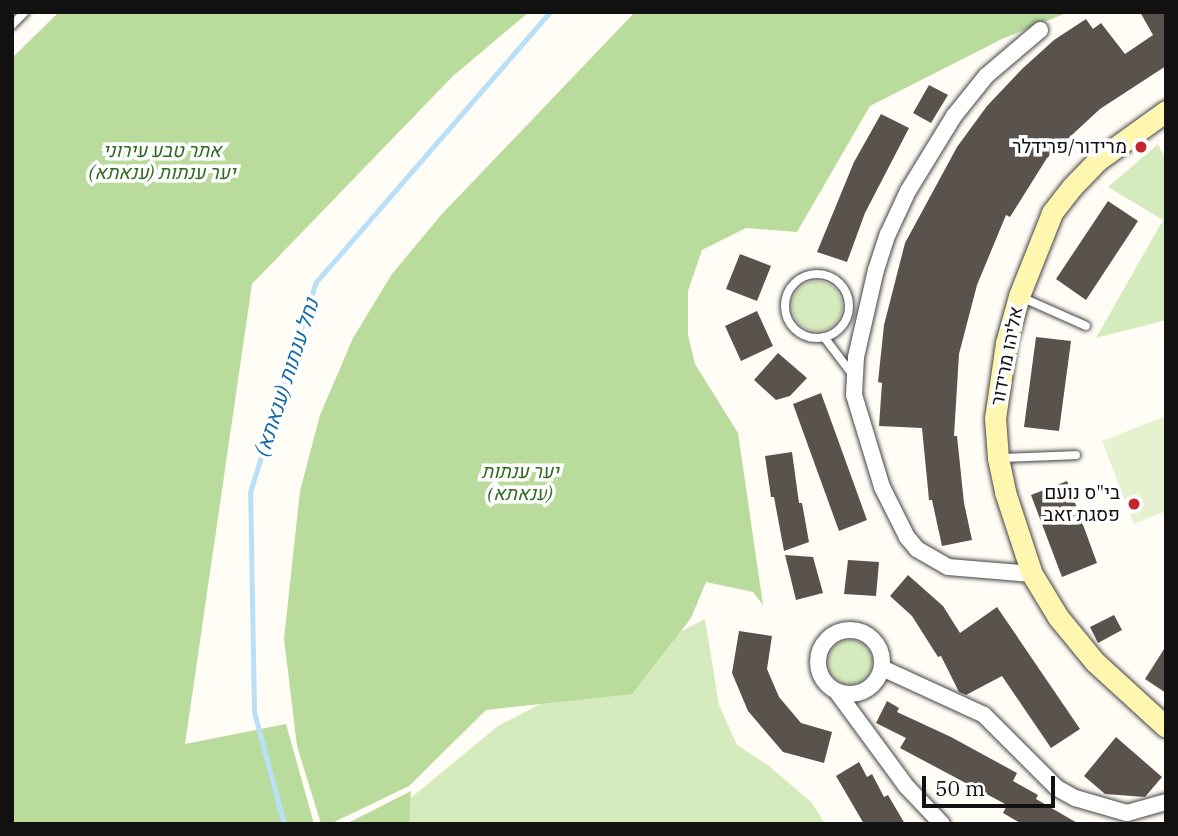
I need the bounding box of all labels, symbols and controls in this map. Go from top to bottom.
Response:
place label: מרידור/פרידלר [1012,136,1127,158]
marker: מרידור/פרידלר [1133,139,1149,155]
park label: אתר טבע עירוני יער ענתות (ענאתא) [89,140,235,184]
water label: נחל ענתות (ענאתא) [249,295,323,459]
street label: אליהו מרידור [986,304,1028,408]
park label: יער ענתות (ענאתא) [481,461,559,505]
place label: בי"ס נועם פסגת זאב [1043,482,1120,526]
marker: בי"ס נועם פסגת זאב [1126,496,1142,512]
scale bar [926,762,1059,806]
text: 50 m [935,774,985,802]

